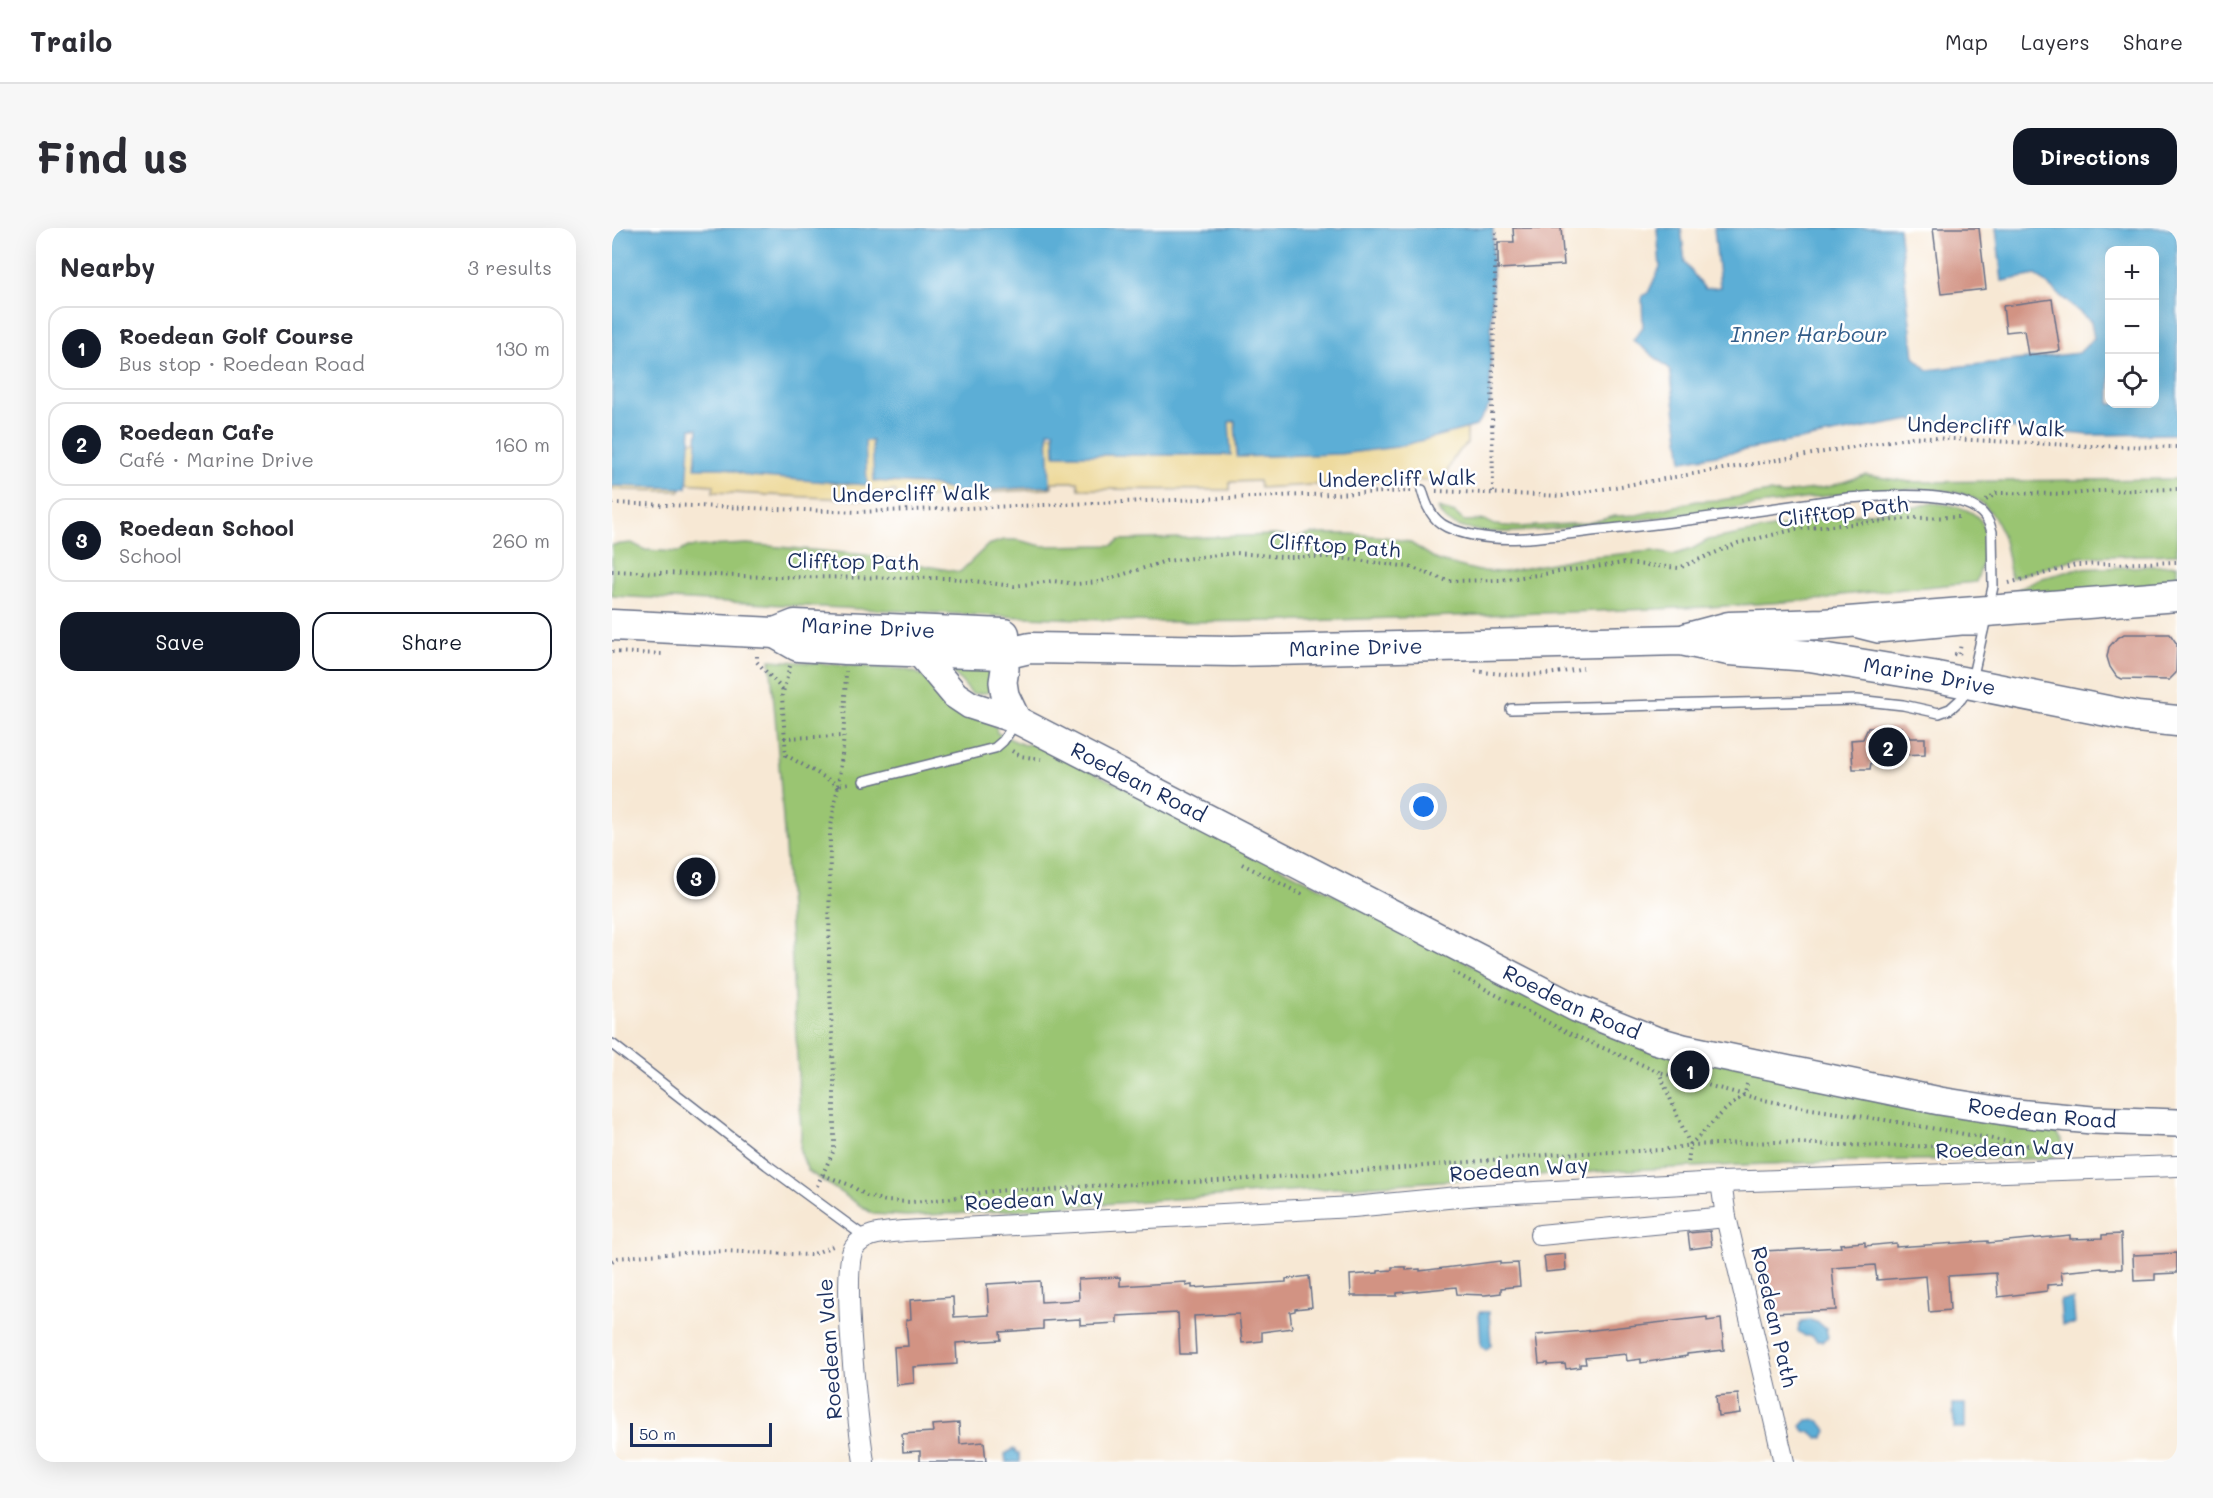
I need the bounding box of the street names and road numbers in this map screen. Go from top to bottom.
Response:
street label: Undercliff Walk [1907,409,2065,442]
street label: Undercliff Walk [1318,463,1476,492]
street label: Undercliff Walk [832,478,990,507]
street label: Clifftop Path [1776,489,1910,532]
street label: Clifftop Path [1269,526,1402,563]
street label: Clifftop Path [787,546,919,575]
street label: Marine Drive [801,610,936,643]
street label: Marine Drive [1288,631,1423,662]
street label: Marine Drive [1862,650,1998,700]
street label: Roedean Road [1067,735,1212,827]
street label: Roedean Road [1499,958,1645,1045]
street label: Roedean Road [1966,1091,2117,1133]
street label: Roedean Way [1935,1132,2075,1163]
street label: Roedean Way [1449,1150,1589,1187]
street label: Roedean Way [964,1181,1104,1216]
street label: Roedean Path [1746,1244,1805,1390]
street label: Roedean Vale [810,1278,847,1421]

